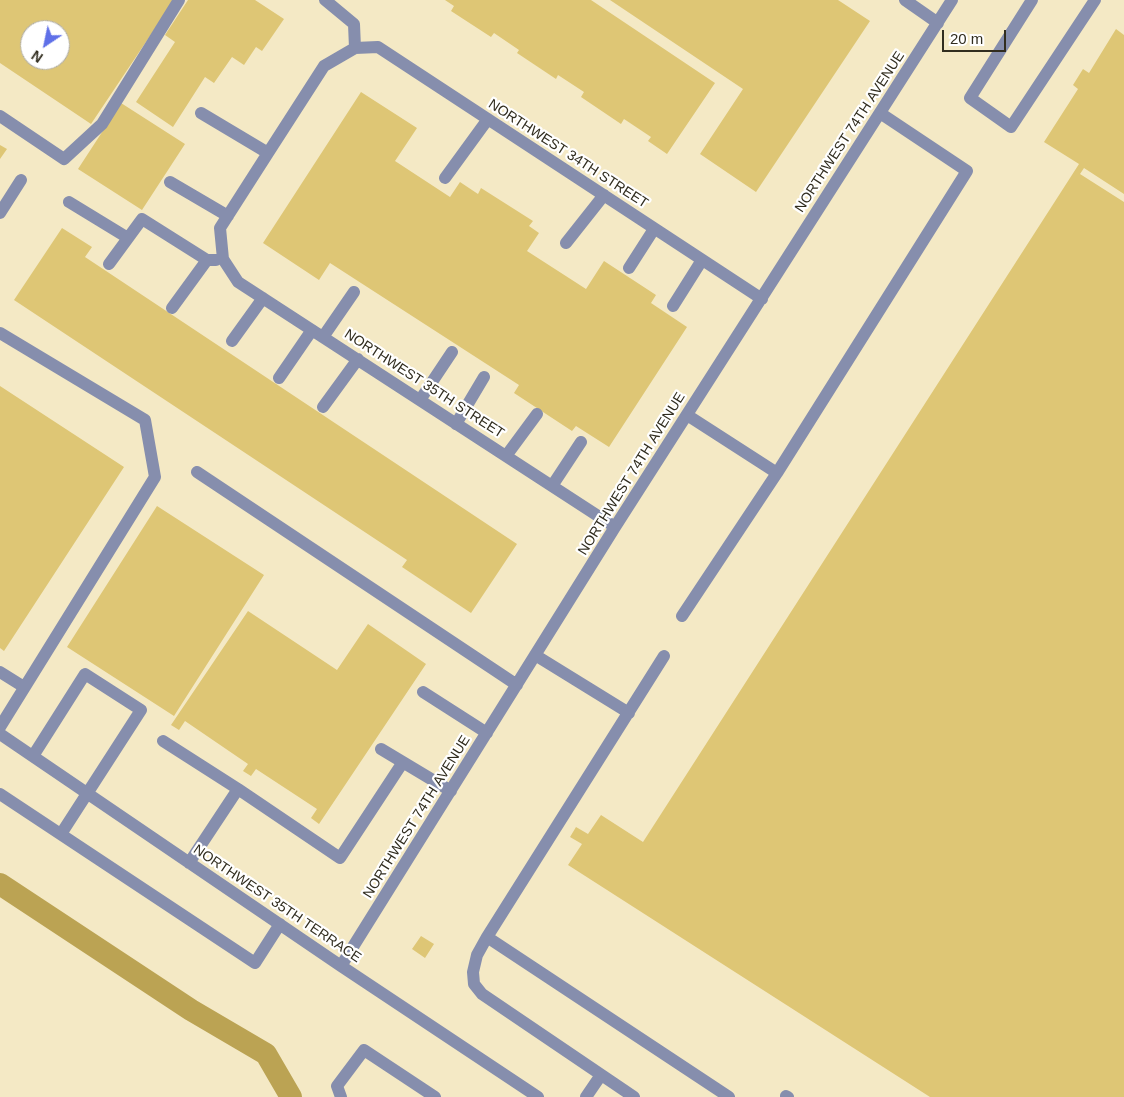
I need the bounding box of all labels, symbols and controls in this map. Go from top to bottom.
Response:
north arrow [20,20,70,70]
scale bar [944,20,1008,52]
text: 20 m [950,30,983,47]
text: N [29,47,46,66]
street label: NORTHWEST 74TH AVENUE [792,48,908,216]
street label: NORTHWEST 34TH STREET [485,96,651,212]
street label: NORTHWEST 35TH STREET [341,326,507,442]
street label: NORTHWEST 74TH AVENUE [575,390,689,558]
street label: NORTHWEST 74TH AVENUE [360,733,474,901]
street label: NORTHWEST 35TH TERRACE [190,841,364,967]

